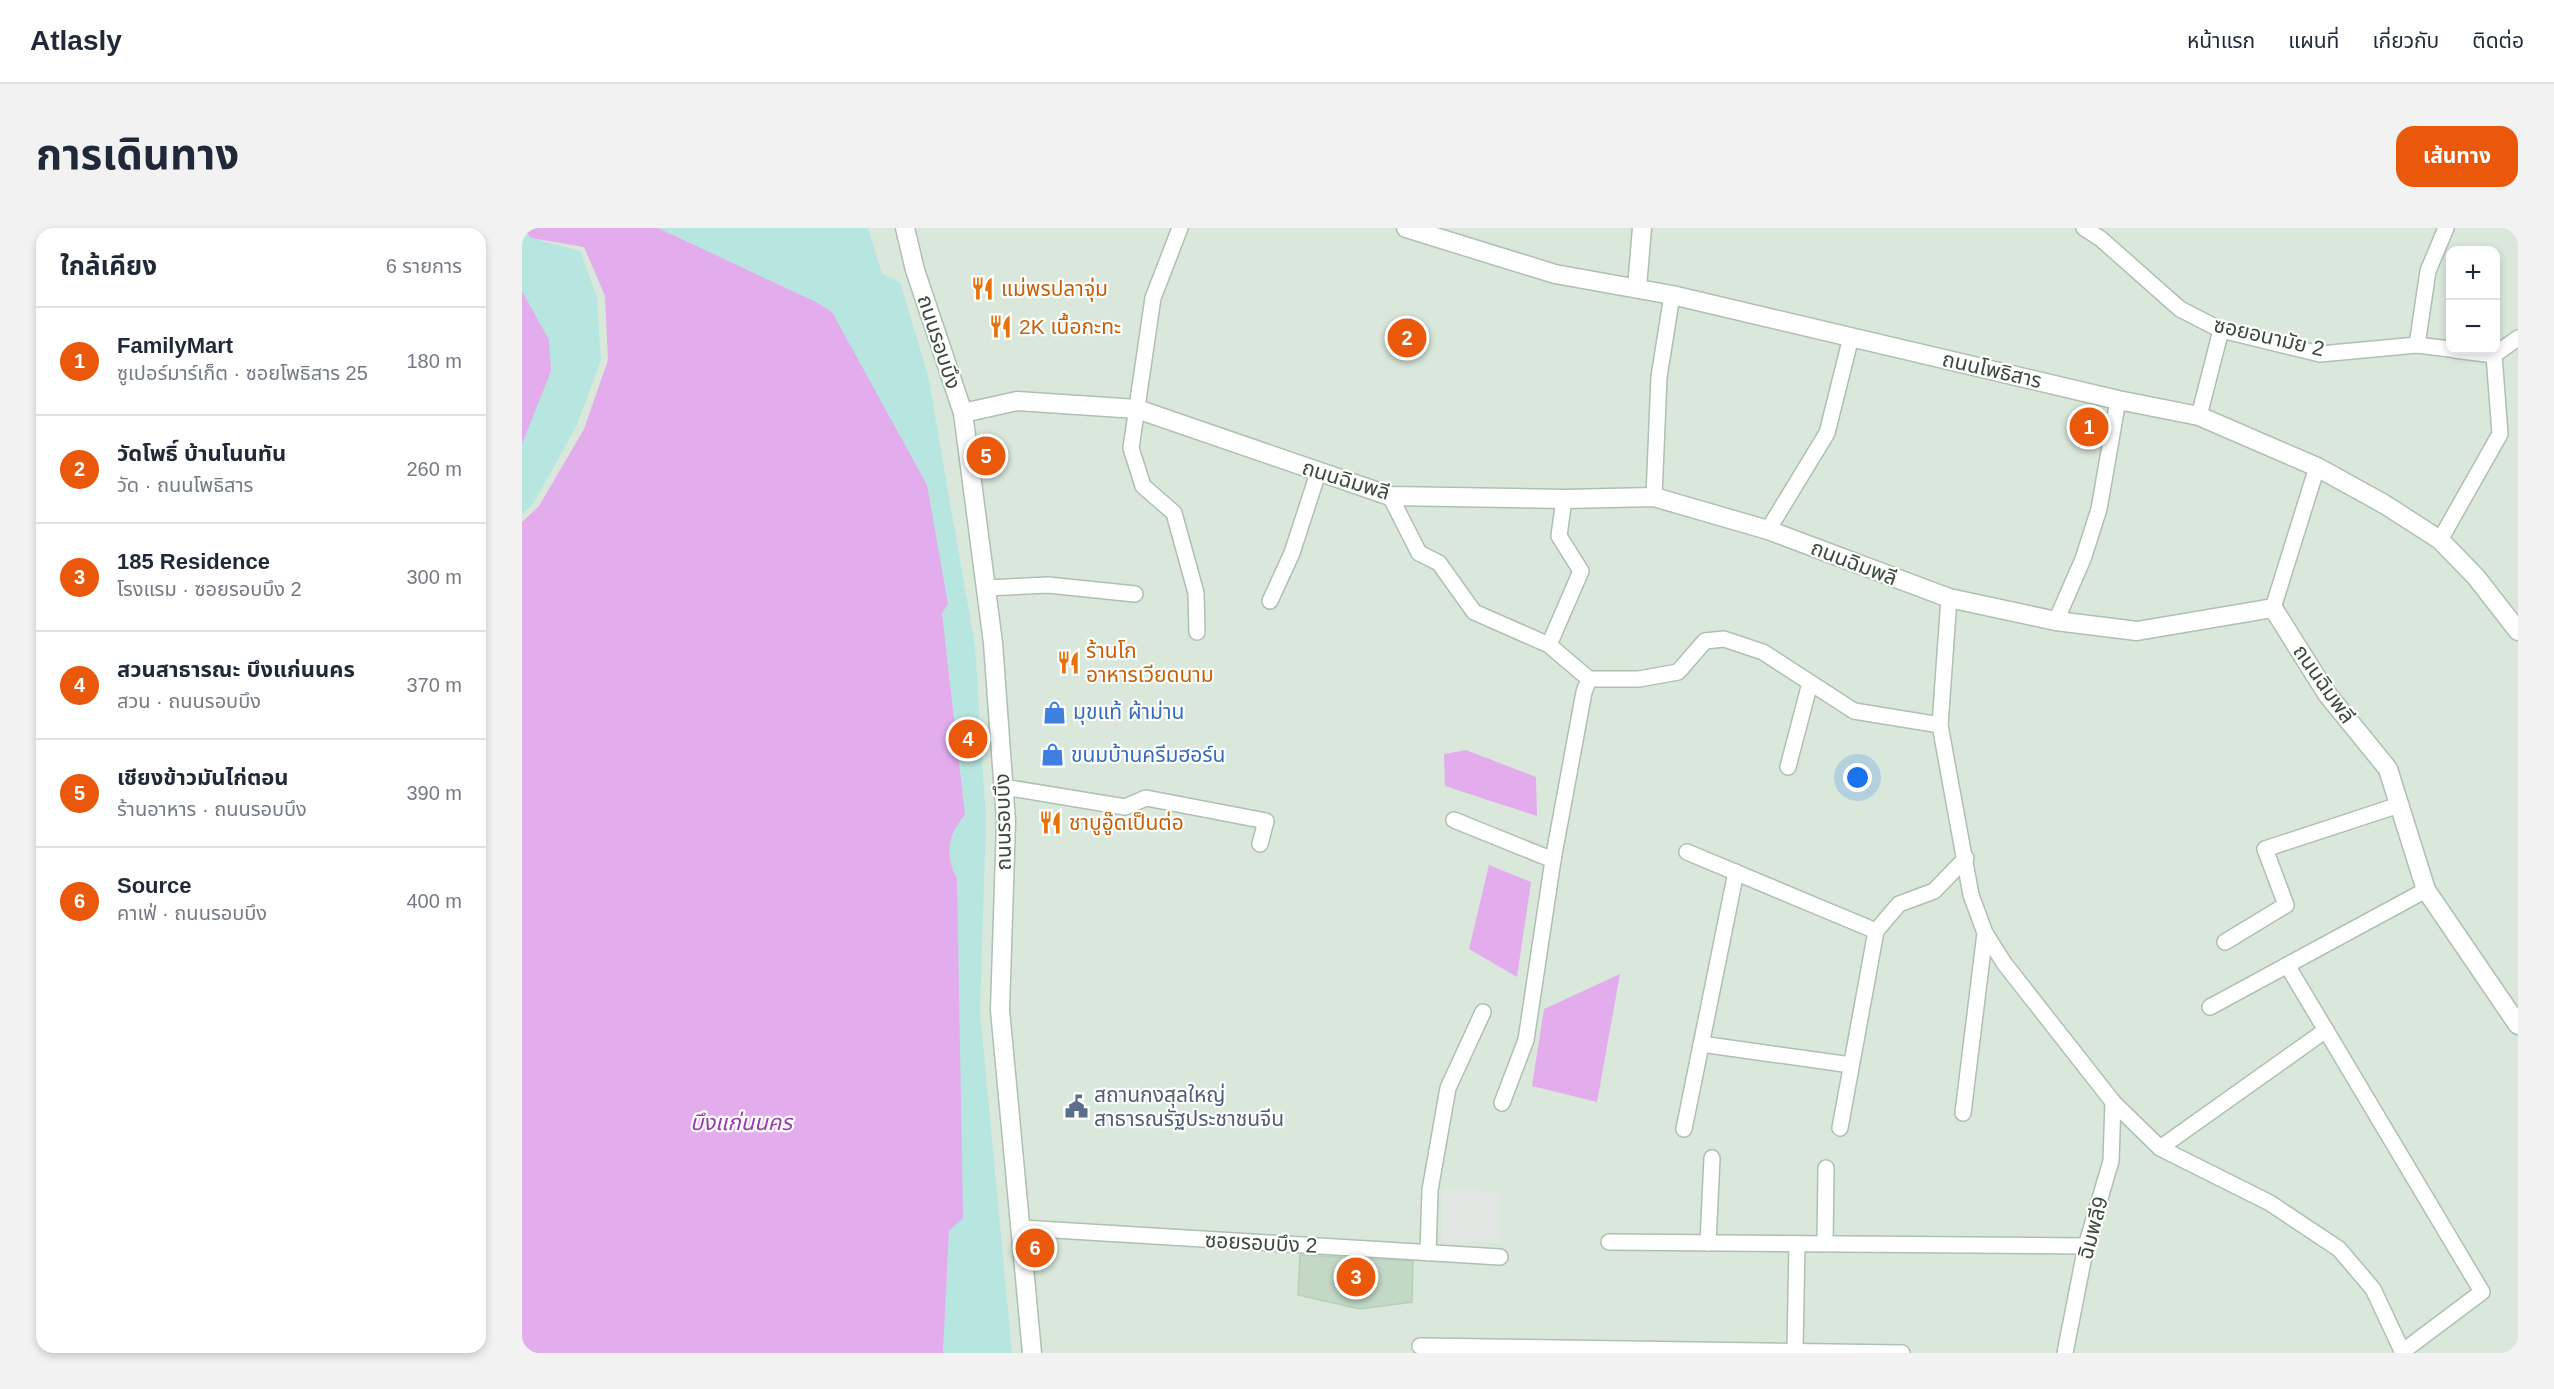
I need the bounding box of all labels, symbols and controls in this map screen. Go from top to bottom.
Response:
text: Atlasly [30,25,122,56]
text: หน้าแรก [2187,29,2255,52]
text: แผนที่ [2288,29,2339,52]
text: เกี่ยวกับ [2372,29,2439,52]
text: ติดต่อ [2472,29,2524,52]
button: เส้นทาง [2396,126,2518,187]
text: การเดินทาง [36,131,239,178]
map controls [2446,246,2500,354]
button: + [2446,246,2500,300]
text: ใกล้เคียง [60,251,157,281]
text: 6 รายการ [386,255,462,277]
restaurant icon: แม่พรปลาจุ่ม [970,276,996,302]
place label: แม่พรปลาจุ่ม [1001,277,1108,302]
street label: ถนนรอบบึง [913,292,965,392]
button: − [2446,300,2500,354]
place label: 2K เนื้อกะทะ [1019,312,1121,338]
street label: ซอยอนามัย 2 [2212,313,2327,360]
restaurant icon: 2K เนื้อกะทะ [988,314,1014,340]
pin: 2 [1388,316,1426,360]
text: FamilyMart [117,333,233,358]
street label: ถนนโพธิสาร [1940,347,2044,392]
text: 1 [74,350,85,372]
text: 180 m [406,350,462,372]
text: ซูเปอร์มาร์เก็ต · ซอยโพธิสาร 25 [117,362,368,384]
pin: 1 [2070,404,2108,450]
pin: 5 [966,434,1006,478]
text: วัดโพธิ์ บ้านโนนทัน [117,441,286,466]
street label: ถนนฉิมพลี [1299,455,1393,504]
text: 2 [74,458,85,480]
text: 260 m [406,458,462,480]
text: วัด · ถนนโพธิสาร [117,474,253,496]
street label: ถนนฉิมพลี [1808,536,1901,589]
text: 185 Residence [117,549,270,574]
text: 3 [74,566,85,588]
text: 300 m [406,566,462,588]
text: โรงแรม · ซอยรอบบึง 2 [117,578,302,600]
place label: ร้านโก อาหารเวียดนาม [1086,639,1214,686]
street label: ถนนฉิมพลี [2289,640,2360,727]
restaurant icon: ร้านโก อาหารเวียดนาม [1055,650,1081,676]
text: สวนสาธารณะ บึงแก่นนคร [117,657,355,682]
text: 4 [74,674,85,696]
text: 370 m [406,674,462,696]
text: สวน · ถนนรอบบึง [117,690,261,712]
shop icon: มุขแท้ ผ้าม่าน [1042,699,1068,725]
place label: มุขแท้ ผ้าม่าน [1073,700,1184,725]
pin: 4 [948,716,988,762]
shop icon: ขนมบ้านครีมฮอร์น [1040,742,1066,768]
place label: ขนมบ้านครีมฮอร์น [1071,743,1225,766]
your location [1843,763,1872,792]
text: เชียงข้าวมันไก่ตอน [117,765,289,790]
street label: ถนนรอบบึง [990,773,1015,871]
text: 5 [74,782,85,804]
text: 390 m [406,782,462,804]
text: ร้านอาหาร · ถนนรอบบึง [117,798,307,820]
restaurant icon: ชาบูอู๊ดเป็นต่อ [1038,810,1064,836]
place label: ชาบูอู๊ดเป็นต่อ [1069,811,1184,836]
text: Source [117,873,192,898]
text: 6 [74,890,85,912]
text: 400 m [406,890,462,912]
text: คาเฟ่ · ถนนรอบบึง [117,902,267,924]
place label: สถานกงสุลใหญ่ สาธารณรัฐประชาชนจีน [1094,1083,1284,1130]
public building icon: สถานกงสุลใหญ่ สาธารณรัฐประชาชนจีน [1063,1094,1089,1120]
water label: บึงแก่นนคร [690,1110,794,1135]
street label: ฉิมพลี9 [2073,1194,2112,1262]
pin: 6 [1016,1226,1054,1270]
street label: ซอยรอบบึง 2 [1204,1228,1318,1257]
pin: 3 [1336,1254,1376,1300]

